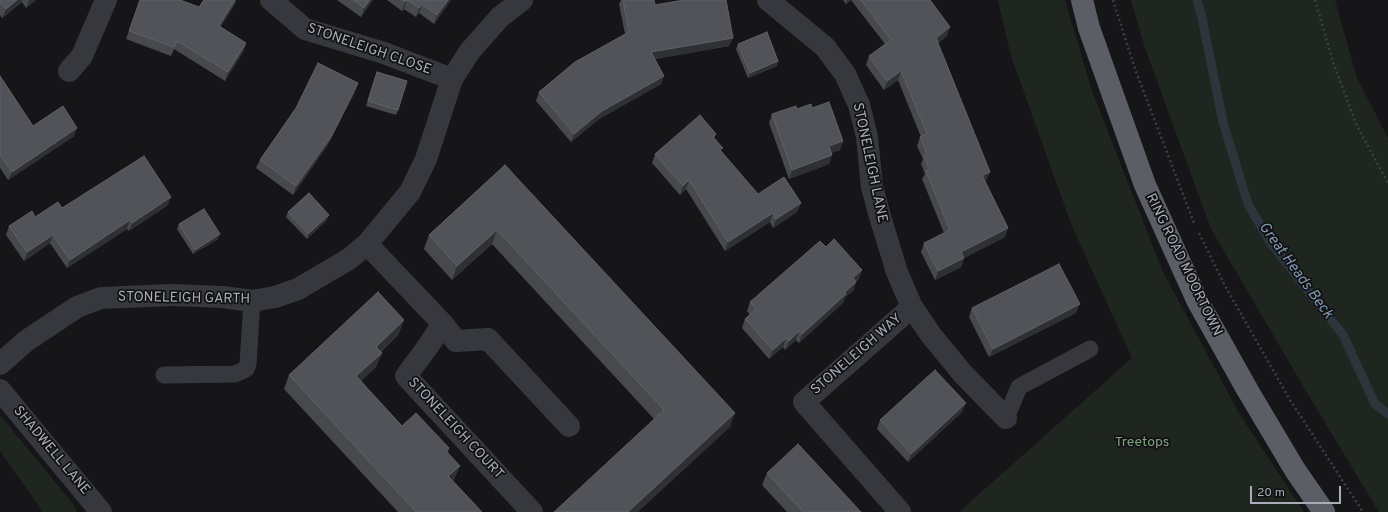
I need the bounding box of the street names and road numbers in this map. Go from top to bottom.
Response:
street label: STONELEIGH CLOSE [305,21,433,79]
street label: STONELEIGH LANE [848,101,890,225]
street label: RING ROAD MOORTOWN [1141,191,1225,339]
street label: STONELEIGH GARTH [118,289,250,309]
street label: STONELEIGH WAY [808,311,906,399]
street label: STONELEIGH COURT [404,375,506,483]
street label: SHADWELL LANE [9,403,93,499]

